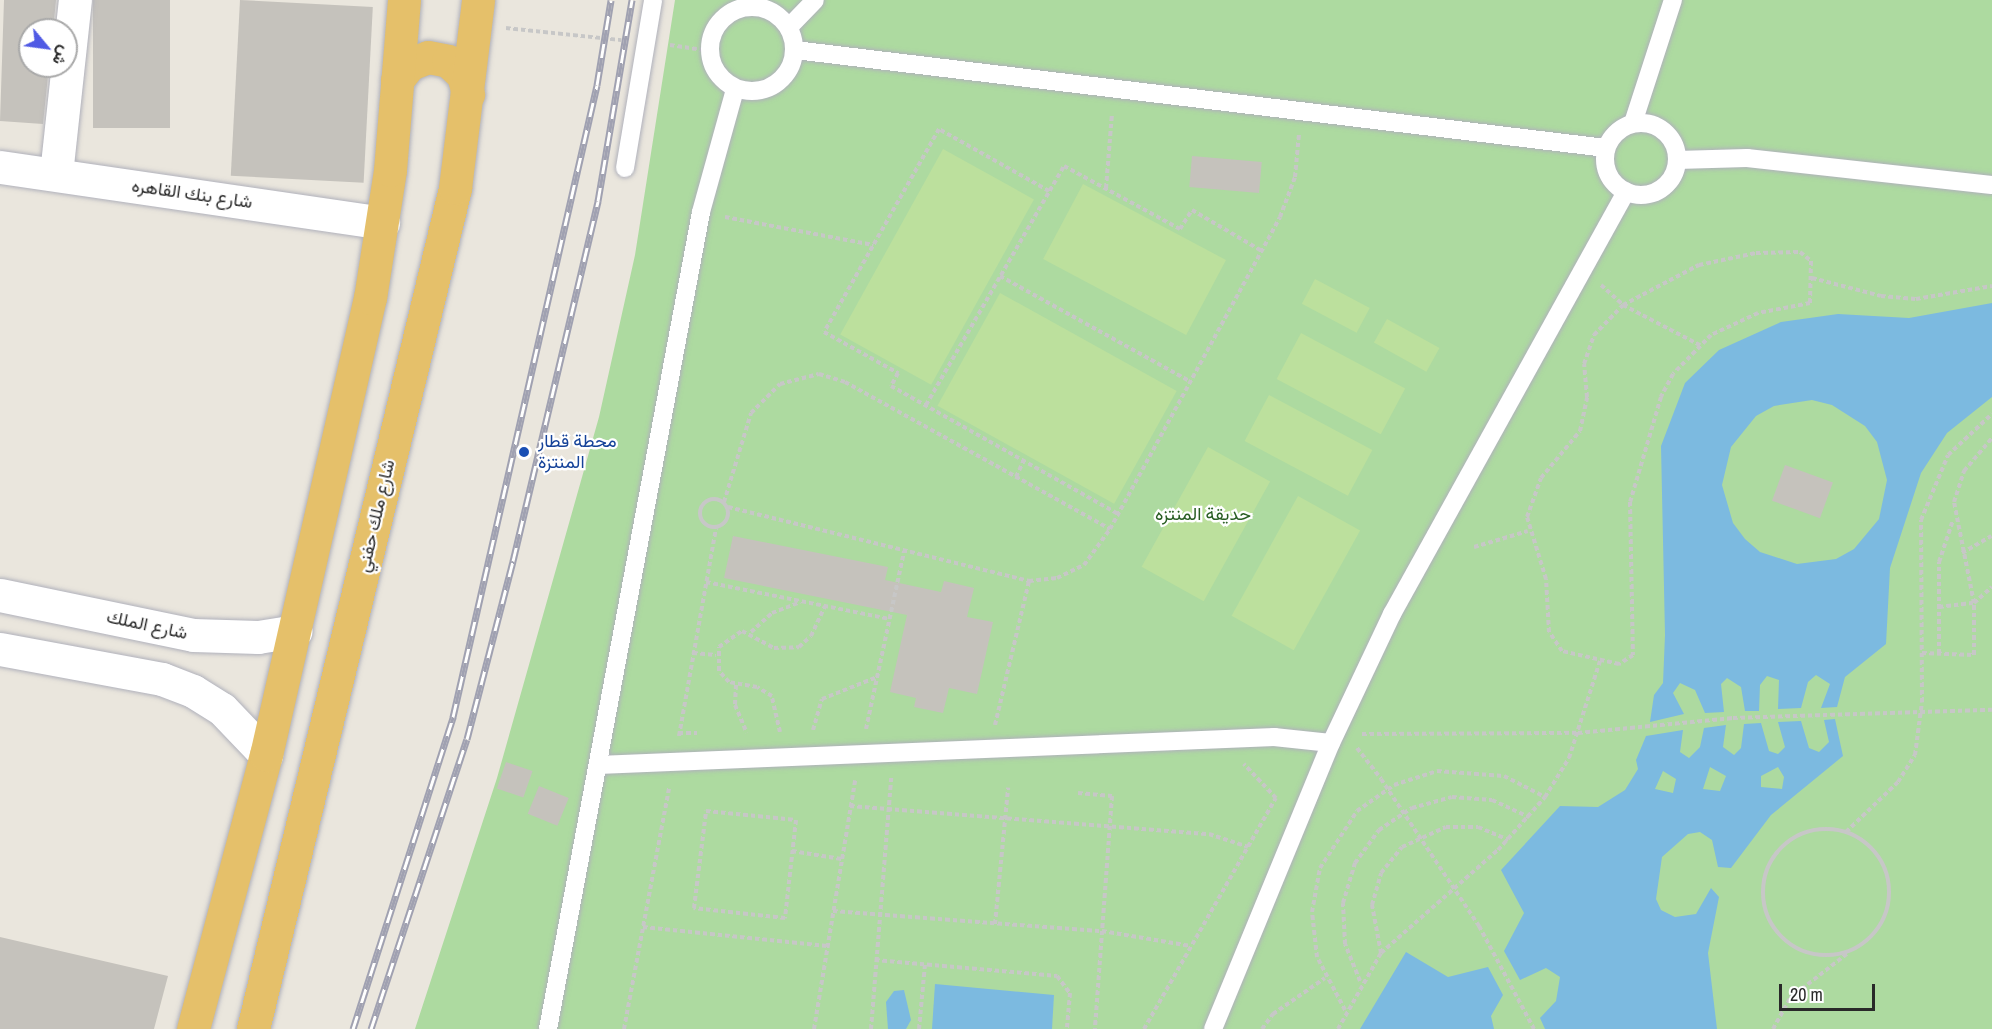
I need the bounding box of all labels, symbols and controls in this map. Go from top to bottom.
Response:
north arrow [18,18,78,78]
text: ش [48,42,76,69]
street label: شارع بنك القاهره [130,175,254,213]
place label: محطة قطار المنتزة [538,431,617,474]
marker: محطة قطار المنتزة [515,443,533,461]
street label: شارع ملك حفني [353,458,399,574]
park label: حديقة المنتزه [1155,503,1251,525]
street label: شارع الملك [105,606,189,644]
scale bar [1782,972,1878,1010]
text: 20 m [1790,982,1823,1007]

